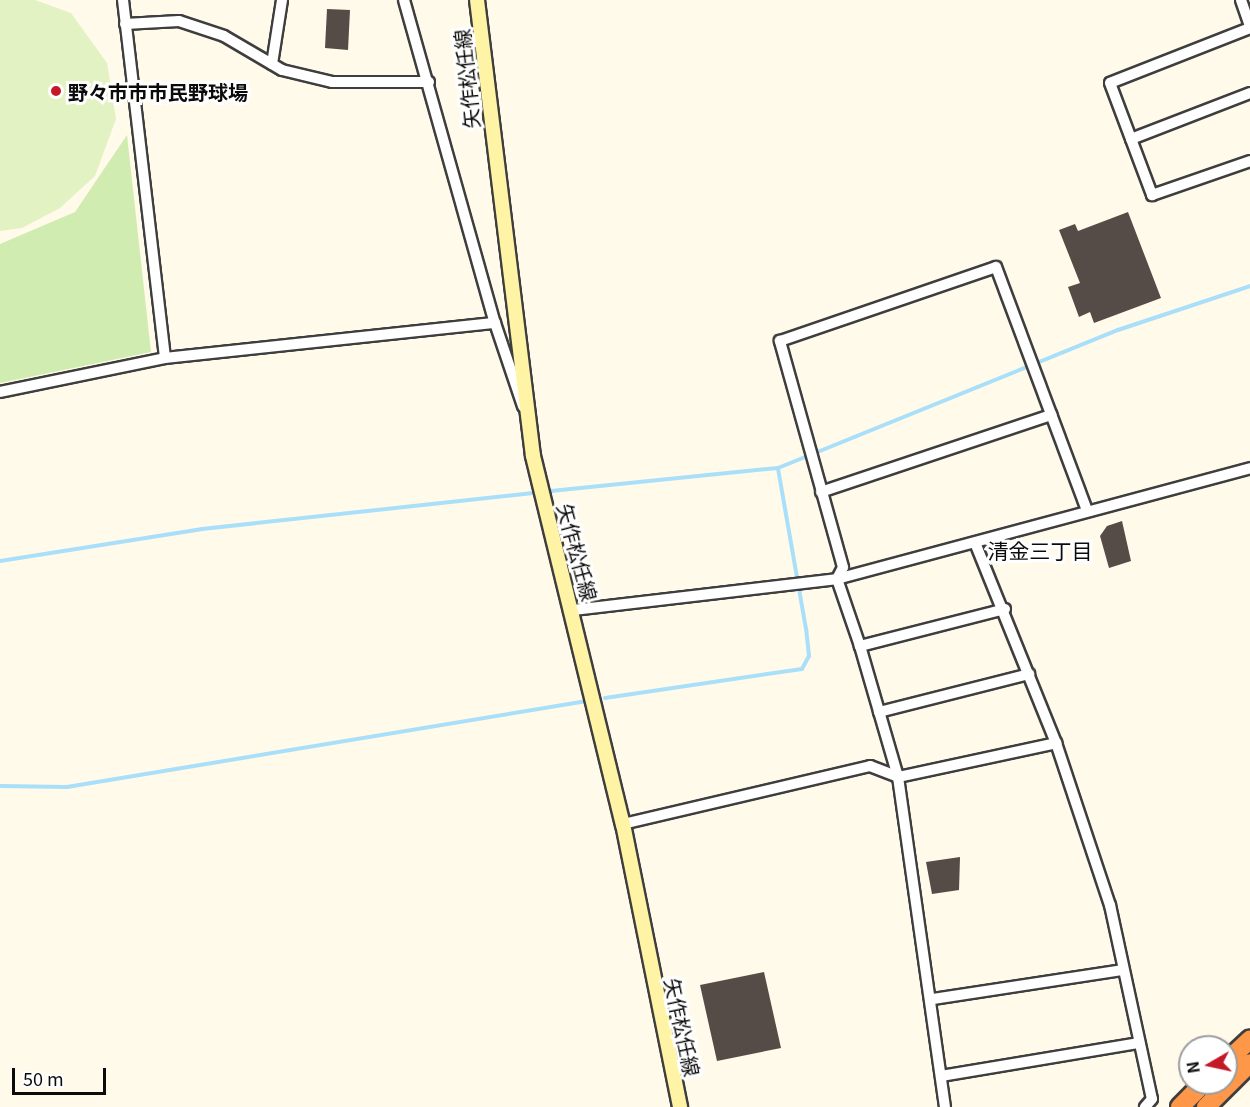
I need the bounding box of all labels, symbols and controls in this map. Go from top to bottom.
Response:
street label: 矢作松任線 [449,28,483,130]
place label: 野々市市市民野球場 [68,79,248,103]
marker: 野々市市市民野球場 [49,84,63,98]
street label: 矢作松任線 [553,501,603,603]
district label: 清金三丁目 [988,537,1092,563]
street label: 矢作松任線 [661,976,705,1078]
north arrow [1178,1035,1238,1095]
scale bar [15,1056,110,1094]
text: N [1179,1060,1205,1075]
text: 50 m [23,1065,64,1091]

